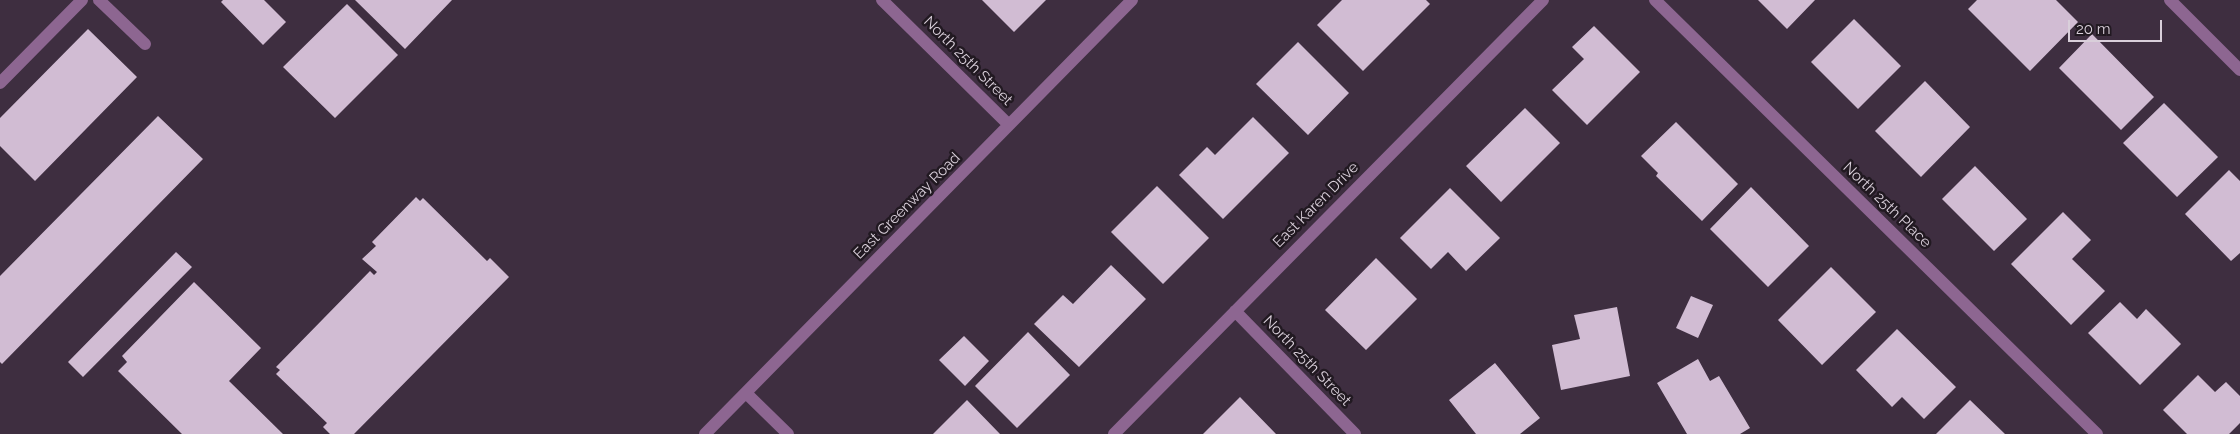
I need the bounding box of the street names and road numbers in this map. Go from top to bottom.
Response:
street label: North 25th Street [920,13,1016,109]
street label: East Greenway Road [850,149,964,263]
street label: North 25th Place [1839,158,1935,252]
street label: East Karen Drive [1270,159,1362,251]
street label: North 25th Street [1259,312,1355,410]

